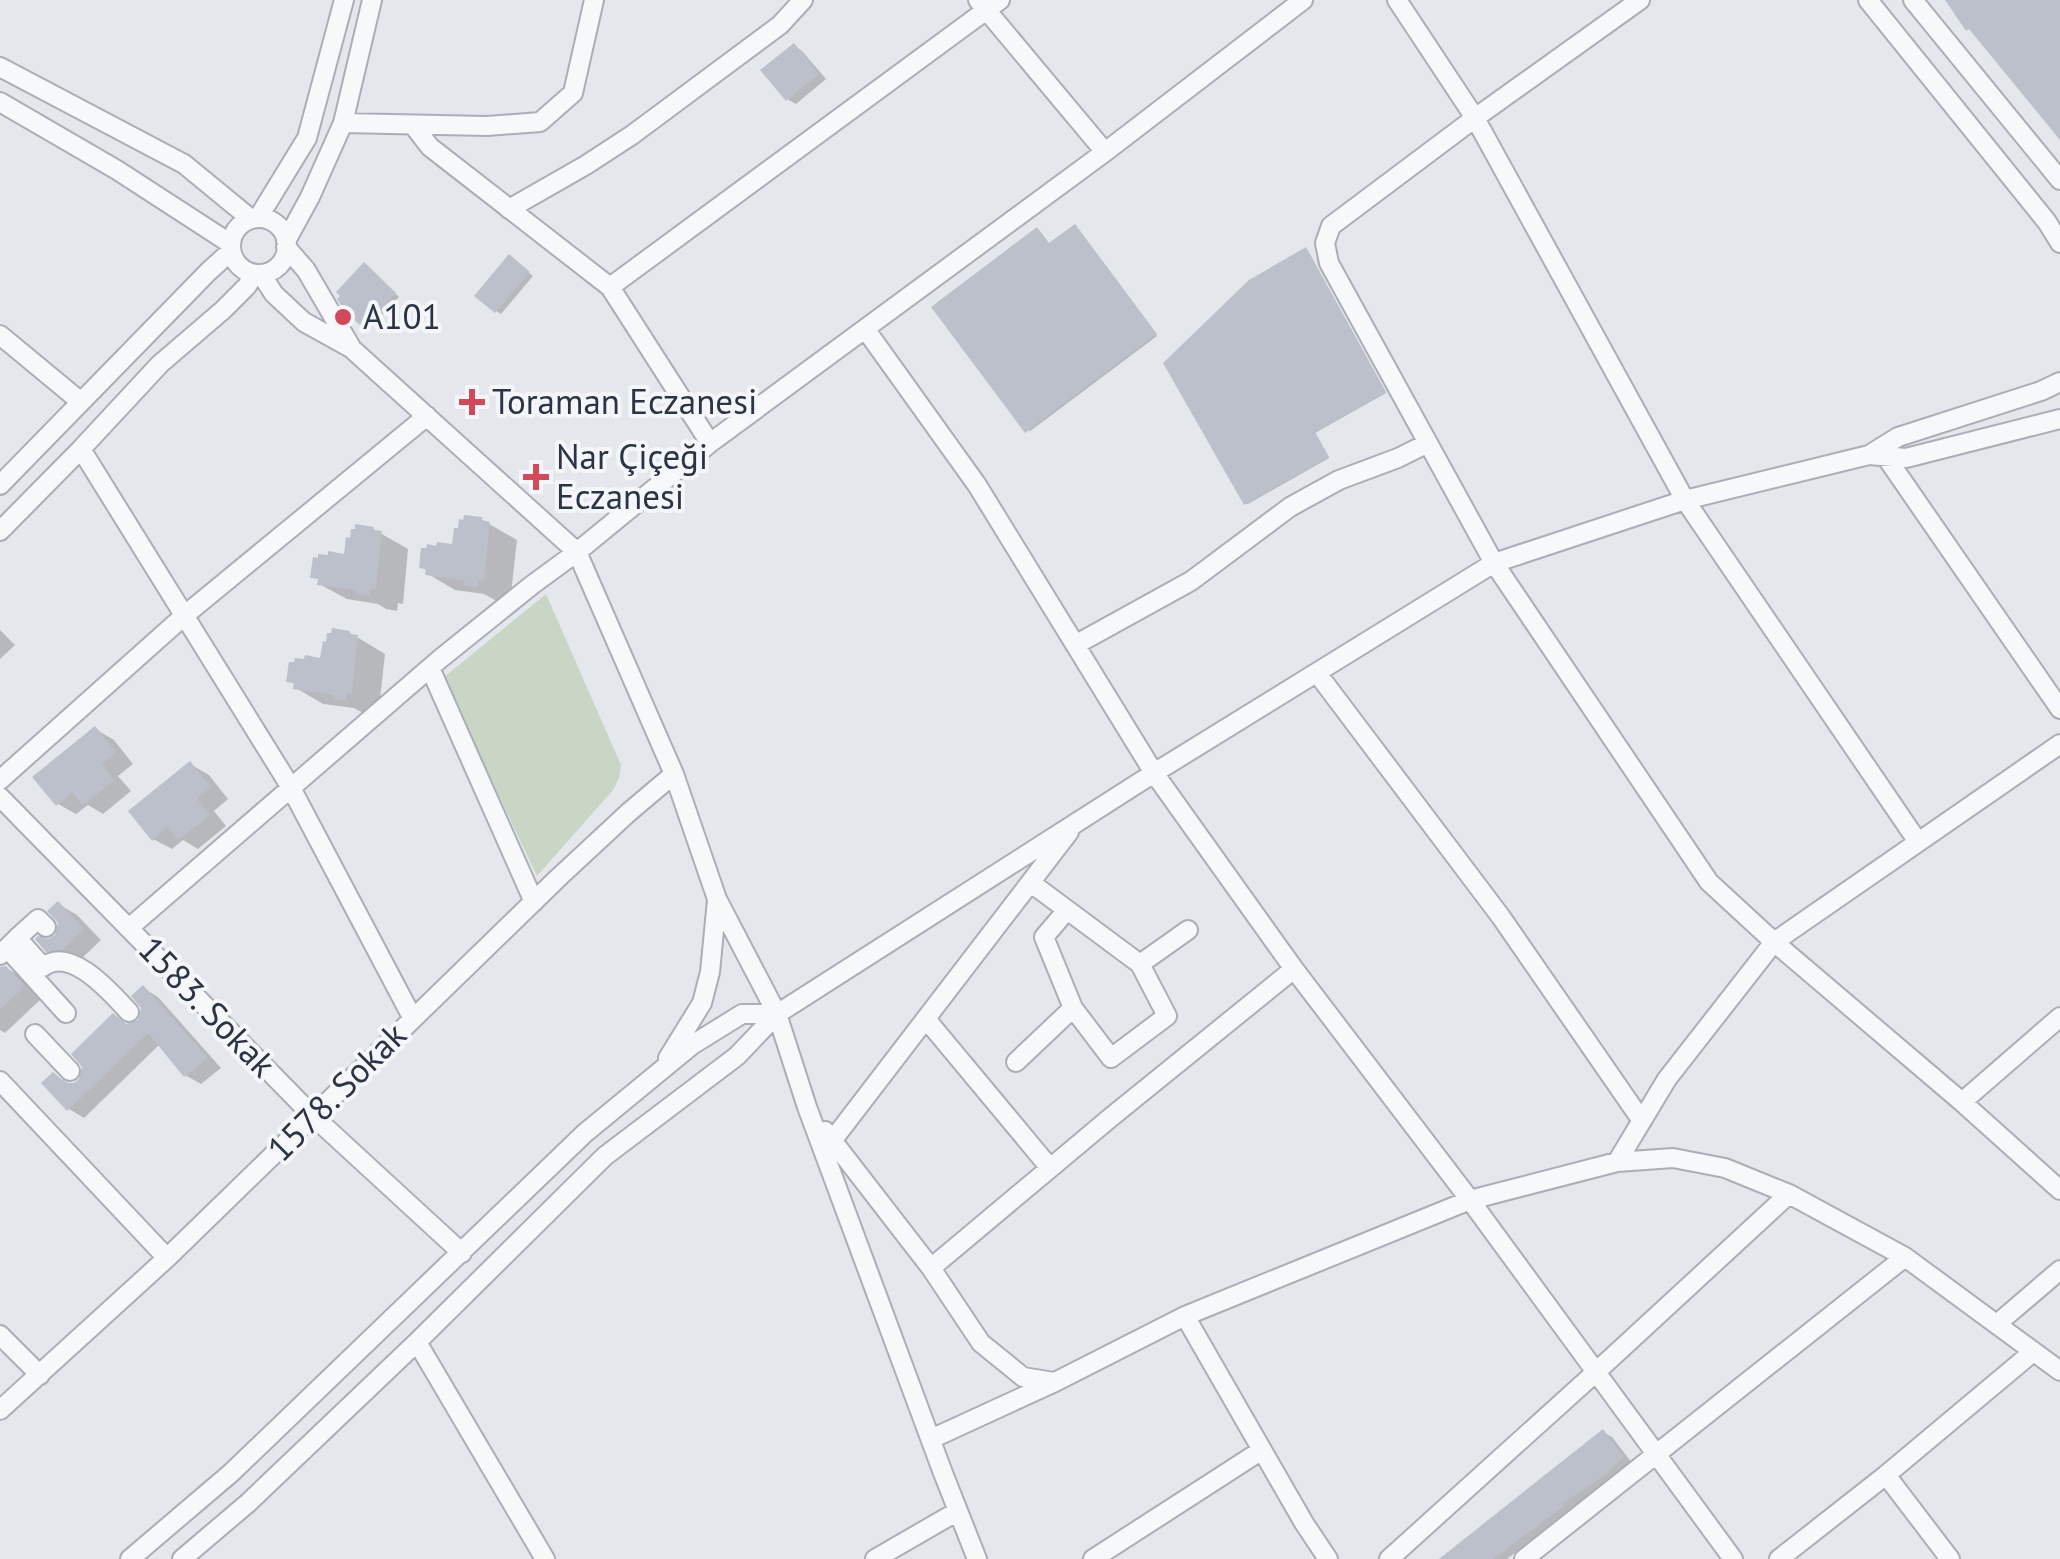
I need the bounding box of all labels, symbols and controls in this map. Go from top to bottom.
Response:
place label: A101 [363,293,441,339]
marker: A101 [332,306,354,328]
place label: Toraman Eczanesi [492,378,757,424]
marker: Toraman Eczanesi [461,391,483,413]
place label: Nar Çiçeği Eczanesi [556,433,708,519]
marker: Nar Çiçeği Eczanesi [525,466,547,488]
street label: 1583. Sokak [129,926,286,1087]
street label: 1578. Sokak [257,1012,416,1171]

